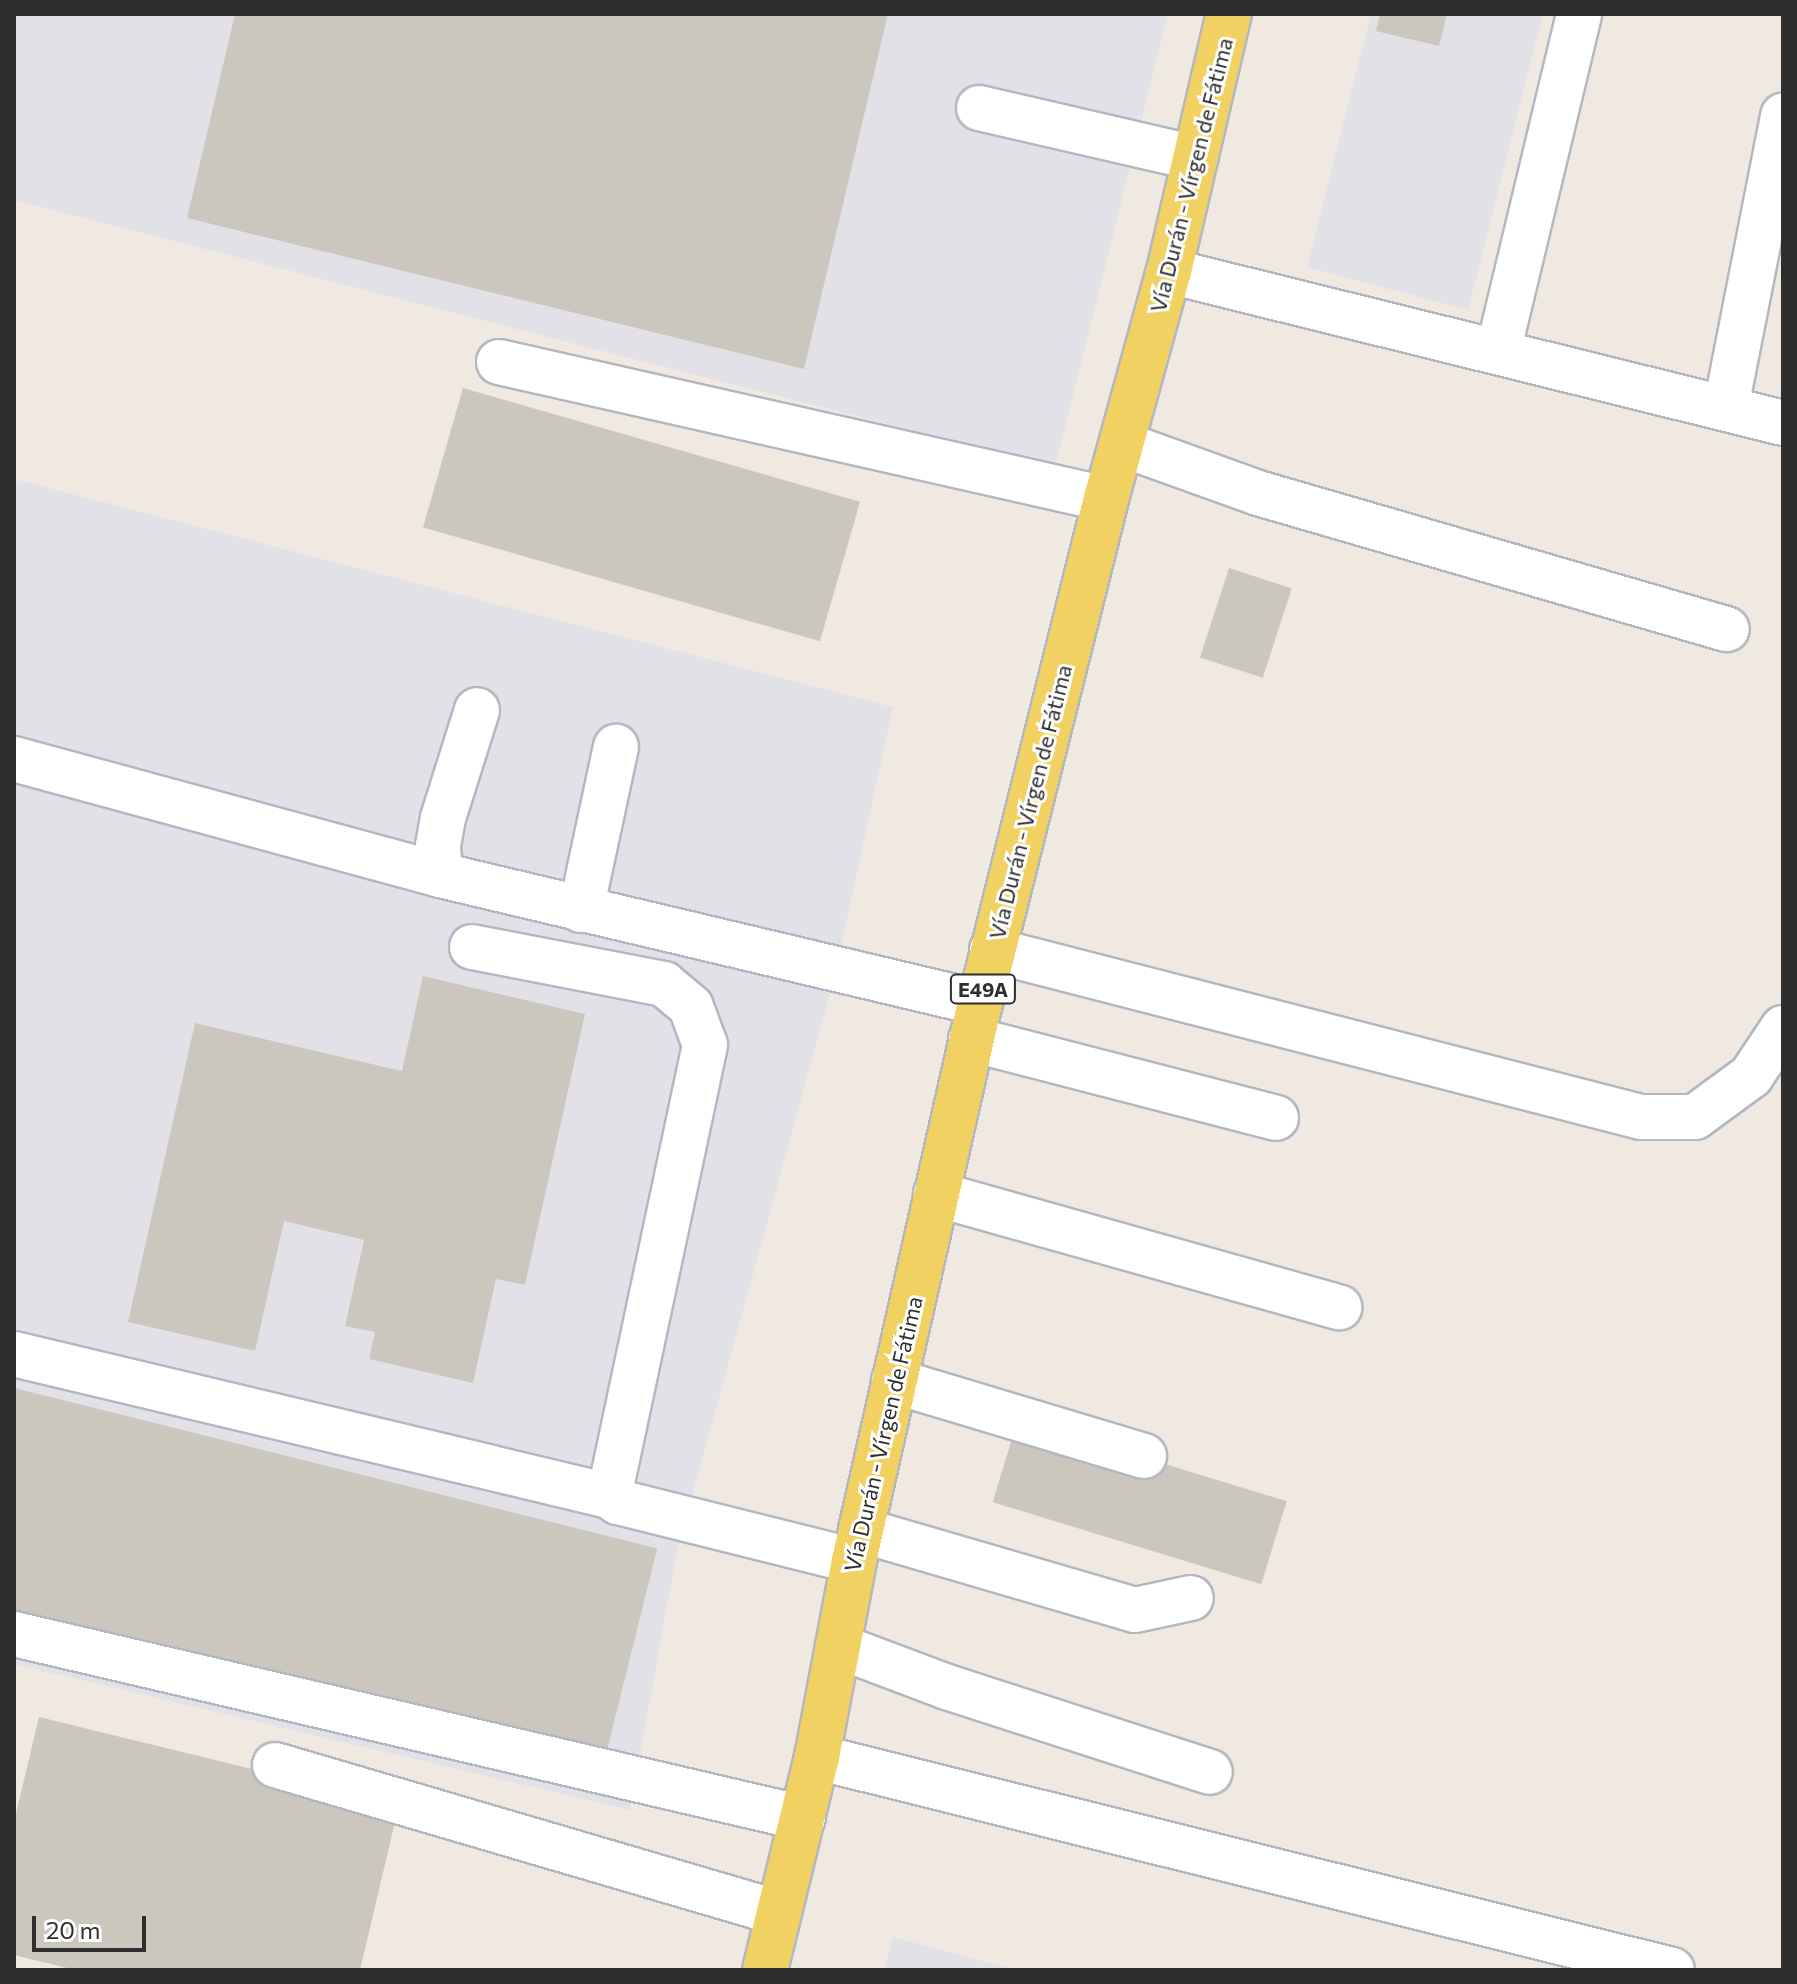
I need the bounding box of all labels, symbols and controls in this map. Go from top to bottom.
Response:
street label: Vía Durán - Vírgen de Fátima [1144,35,1238,315]
street label: Vía Durán - Vírgen de Fátima [983,662,1077,942]
road number: E49A [949,973,1017,1005]
street label: Vía Durán - Vírgen de Fátima [838,1294,928,1574]
scale bar [36,1900,150,1950]
text: 20 m [46,1915,100,1944]

